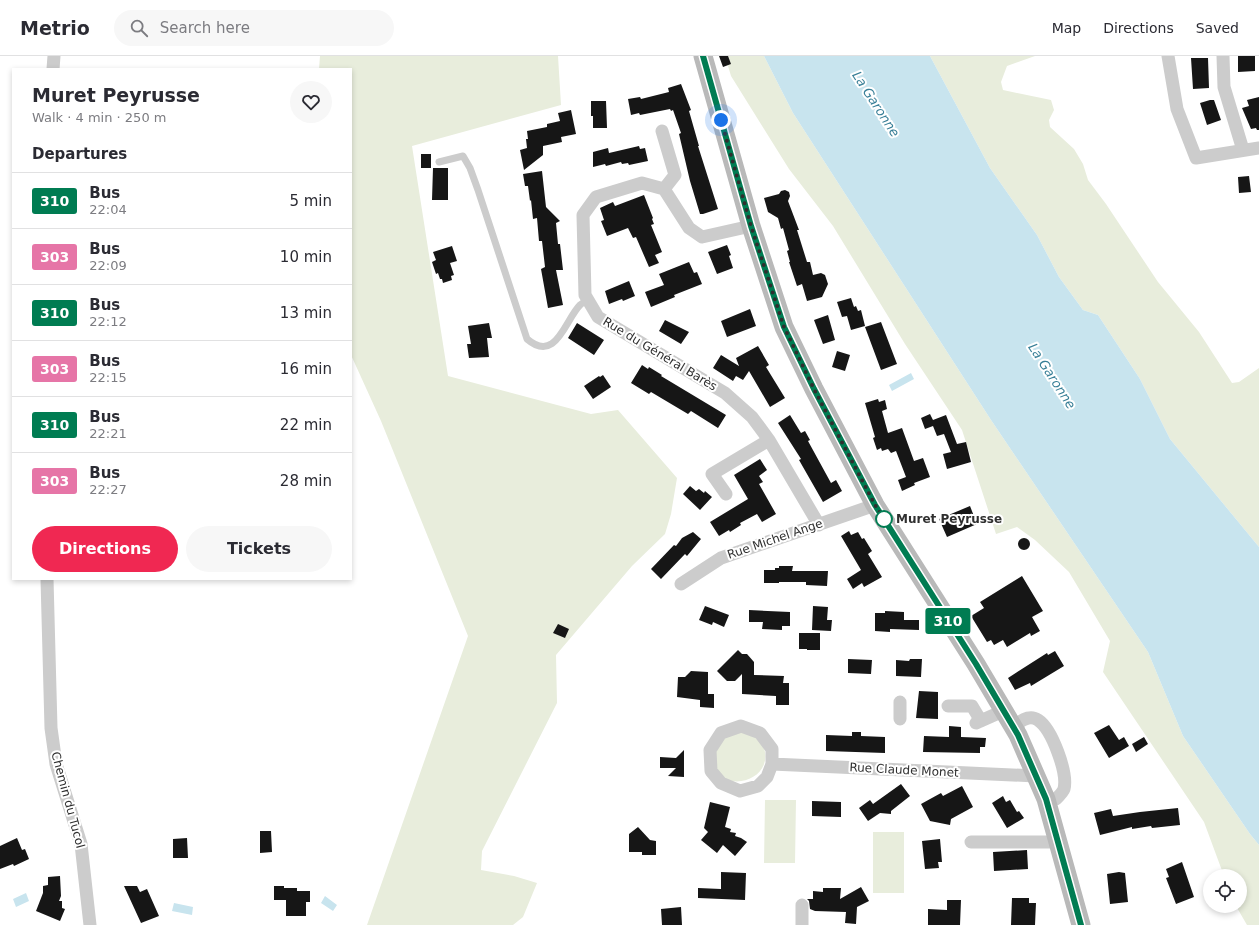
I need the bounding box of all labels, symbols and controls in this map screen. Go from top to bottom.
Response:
search box [114,10,394,46]
text: Metrio [20,17,90,39]
icon: search [128,17,150,39]
text: Search here [160,19,250,37]
text: Map [1052,20,1081,36]
text: Directions [1103,20,1174,36]
text: Saved [1196,20,1239,36]
water label: La Garonne [849,68,903,140]
button: heart [290,81,332,123]
text: Muret Peyrusse [32,84,200,106]
text: Walk · 4 min · 250 m [32,110,166,125]
your location [711,110,731,130]
text: Departures [32,145,127,163]
text: Bus [89,184,120,202]
text: 5 min [289,192,332,210]
text: 310 [40,193,69,209]
text: 22:04 [89,202,127,217]
text: Bus [89,240,120,258]
text: 10 min [280,248,332,266]
text: 303 [40,249,69,265]
text: 22:09 [89,258,127,273]
text: Bus [89,296,120,314]
text: 13 min [280,304,332,322]
text: 310 [40,305,69,321]
text: 22:12 [89,314,127,329]
street label: Rue du Général Barès [600,314,720,394]
water label: La Garonne [1025,340,1079,412]
text: Bus [89,352,120,370]
text: 16 min [280,360,332,378]
text: 303 [40,361,69,377]
text: 22:15 [89,370,127,385]
text: Bus [89,408,120,426]
text: 22 min [280,416,332,434]
text: 310 [40,417,69,433]
text: 22:21 [89,426,127,441]
text: Bus [89,464,120,482]
text: 28 min [280,472,332,490]
text: 303 [40,473,69,489]
text: 22:27 [89,482,127,497]
marker: Muret Peyrusse [875,510,893,528]
place label: Muret Peyrusse [896,512,1002,526]
street label: Rue Michel Ange [726,516,824,562]
button: Directions [32,526,178,572]
button: Tickets [186,526,332,572]
line badge: 310 [925,608,971,634]
text: 310 [933,613,963,629]
street label: Chemin du Tucol [48,750,88,850]
street label: Rue Claude Monet [849,760,959,780]
map controls [1203,869,1247,913]
button: locate [1203,869,1247,913]

